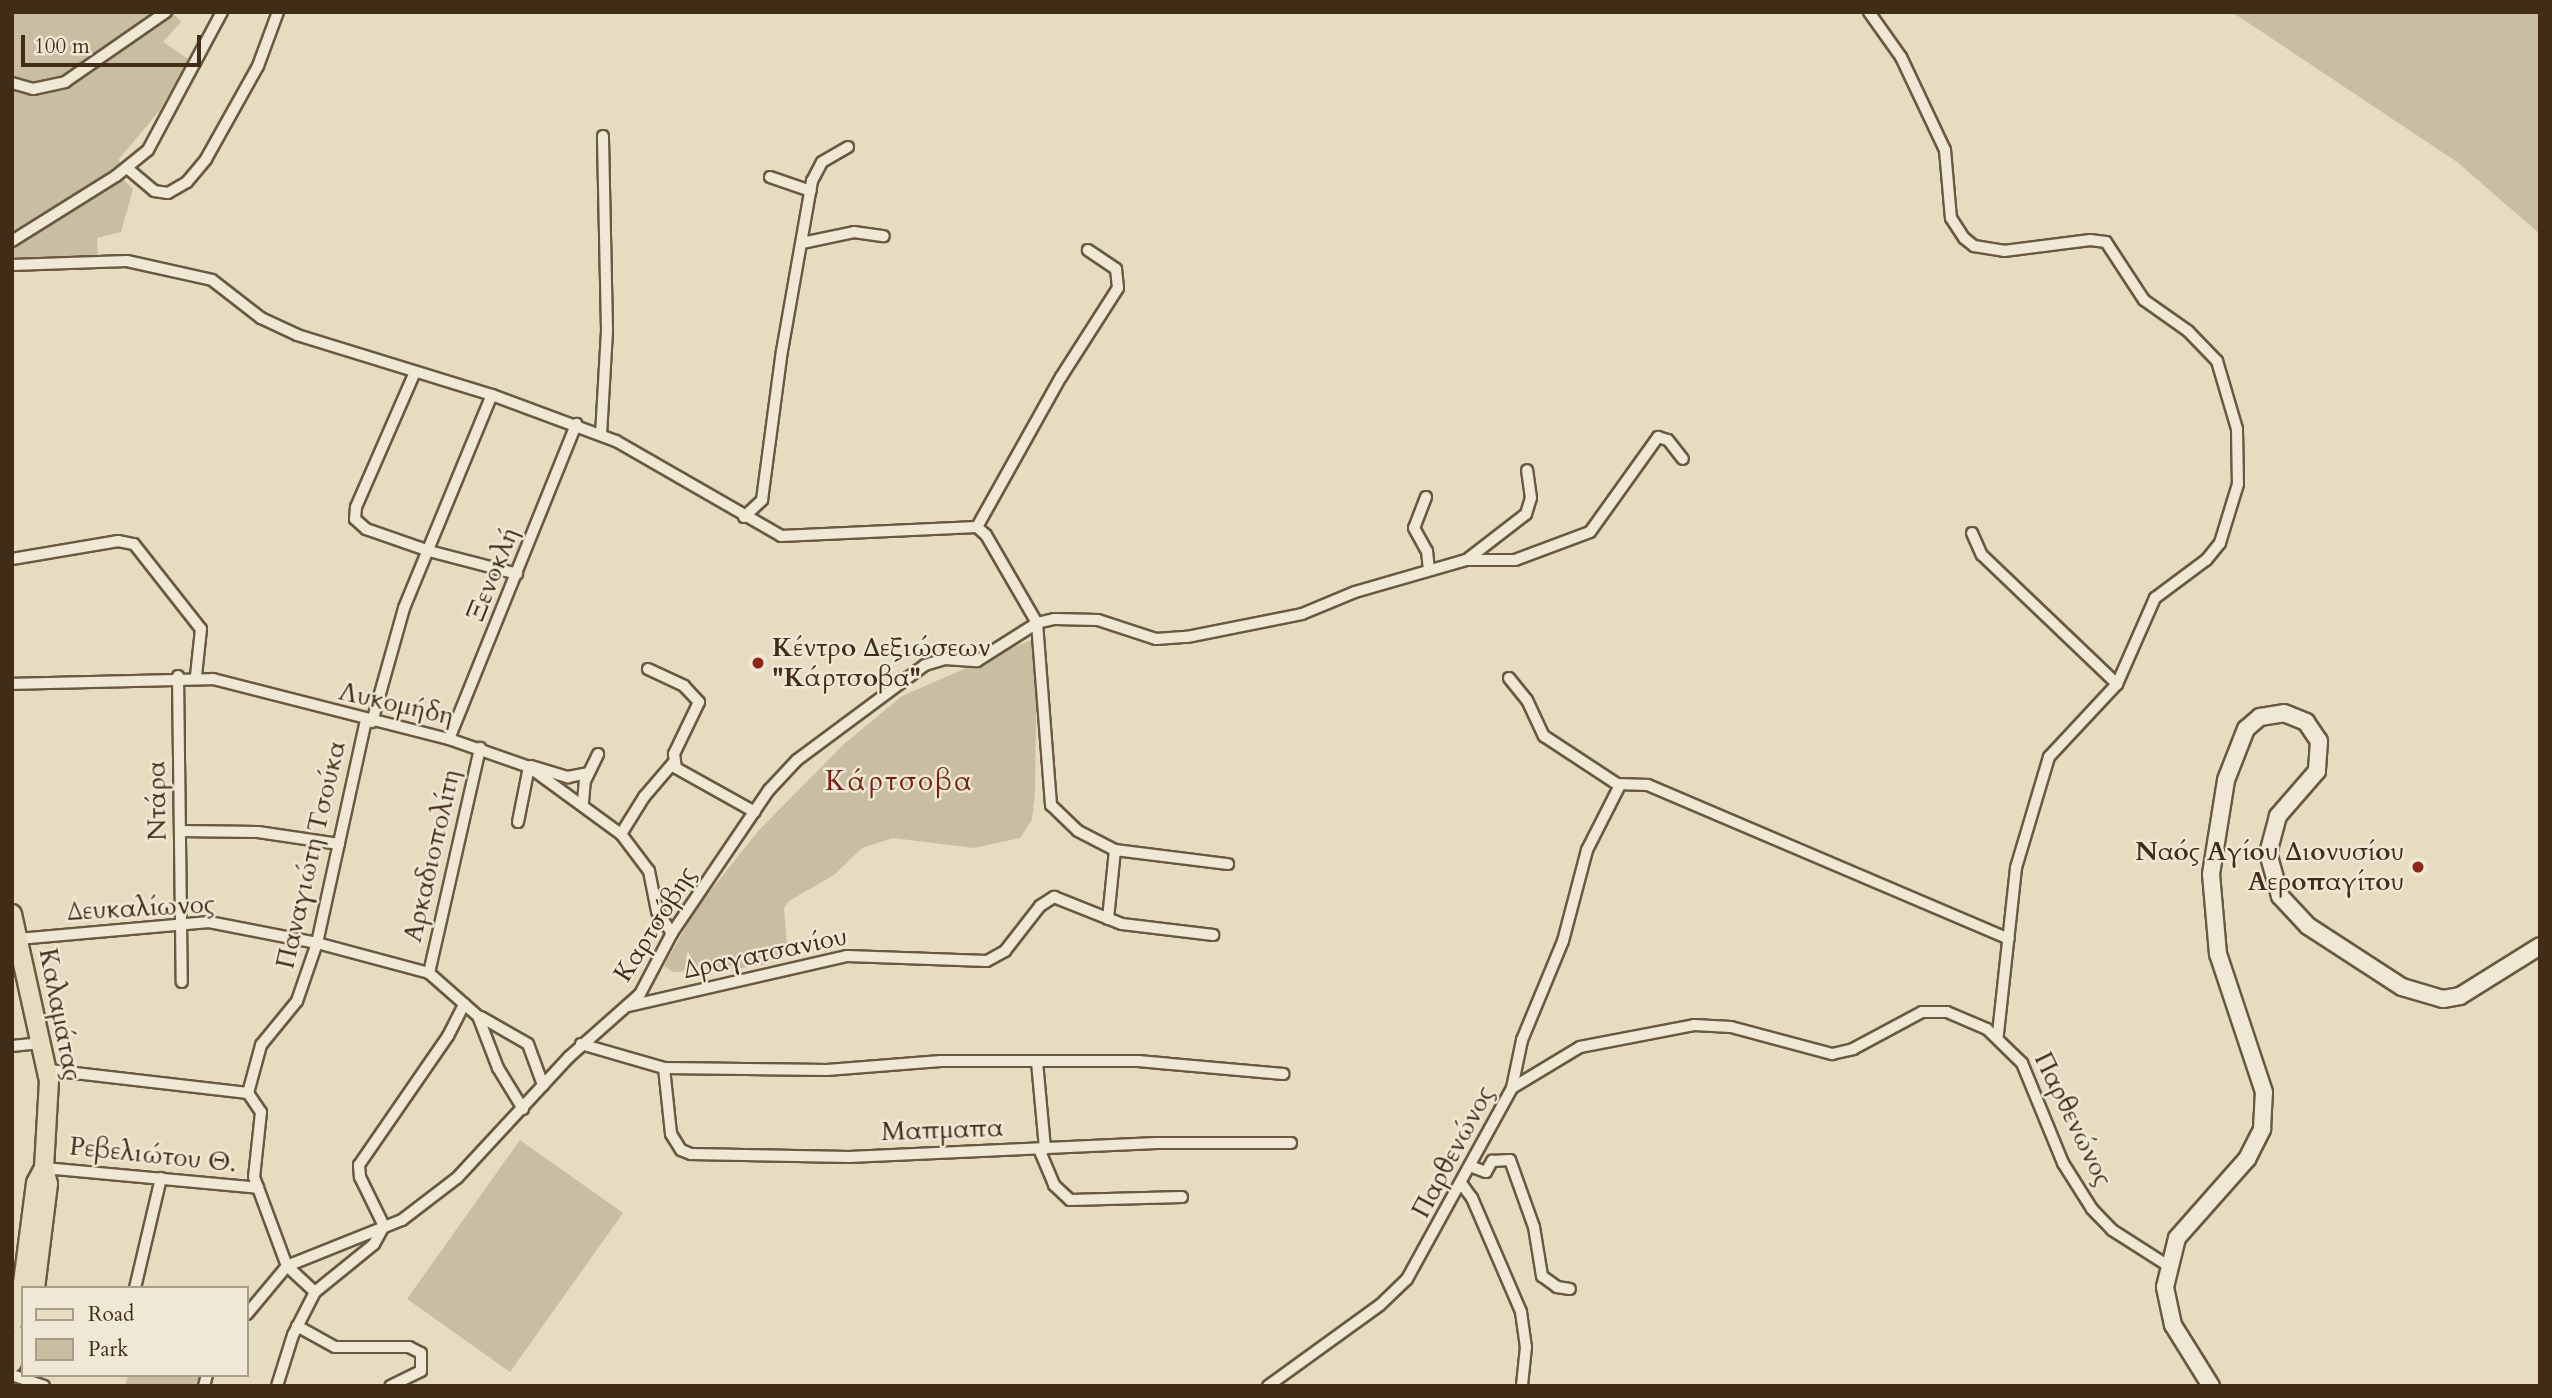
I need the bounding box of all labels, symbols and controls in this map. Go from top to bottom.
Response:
scale bar [24,21,205,65]
text: 100 m [34,32,90,61]
street label: Ξενοκλή [460,522,526,626]
place label: Κέντρο Δεξιώσεων "Κάρτσοβα" [772,632,991,694]
marker: Κέντρο Δεξιώσεων "Κάρτσοβα" [750,655,766,671]
street label: Λυκομήδη [336,676,456,732]
street label: Παναγιώτη Τσούκα [270,738,352,972]
street label: Ντάρα [141,761,173,841]
district label: Κάρτσοβα [826,764,972,798]
street label: Αρκαδιοπολίτη [397,767,467,945]
place label: Ναός Αγίου Διονυσίου Αεροπαγίτου [2135,836,2404,898]
marker: Ναός Αγίου Διονυσίου Αεροπαγίτου [2410,859,2426,875]
street label: Καρτσόβης [607,860,703,988]
street label: Δευκαλίωνος [66,889,216,927]
street label: Δραγατσανίου [680,920,850,986]
street label: Καλαμάτας [32,946,88,1082]
street label: Παρθενώνος [2027,1047,2119,1191]
street label: Παρθενώνος [1405,1081,1501,1223]
street label: Μαπμαπα [881,1112,1003,1148]
street label: Ρεβελιώτου Θ. [68,1131,238,1179]
legend [21,1286,248,1377]
text: Road [88,1300,134,1329]
text: Park [88,1335,128,1364]

